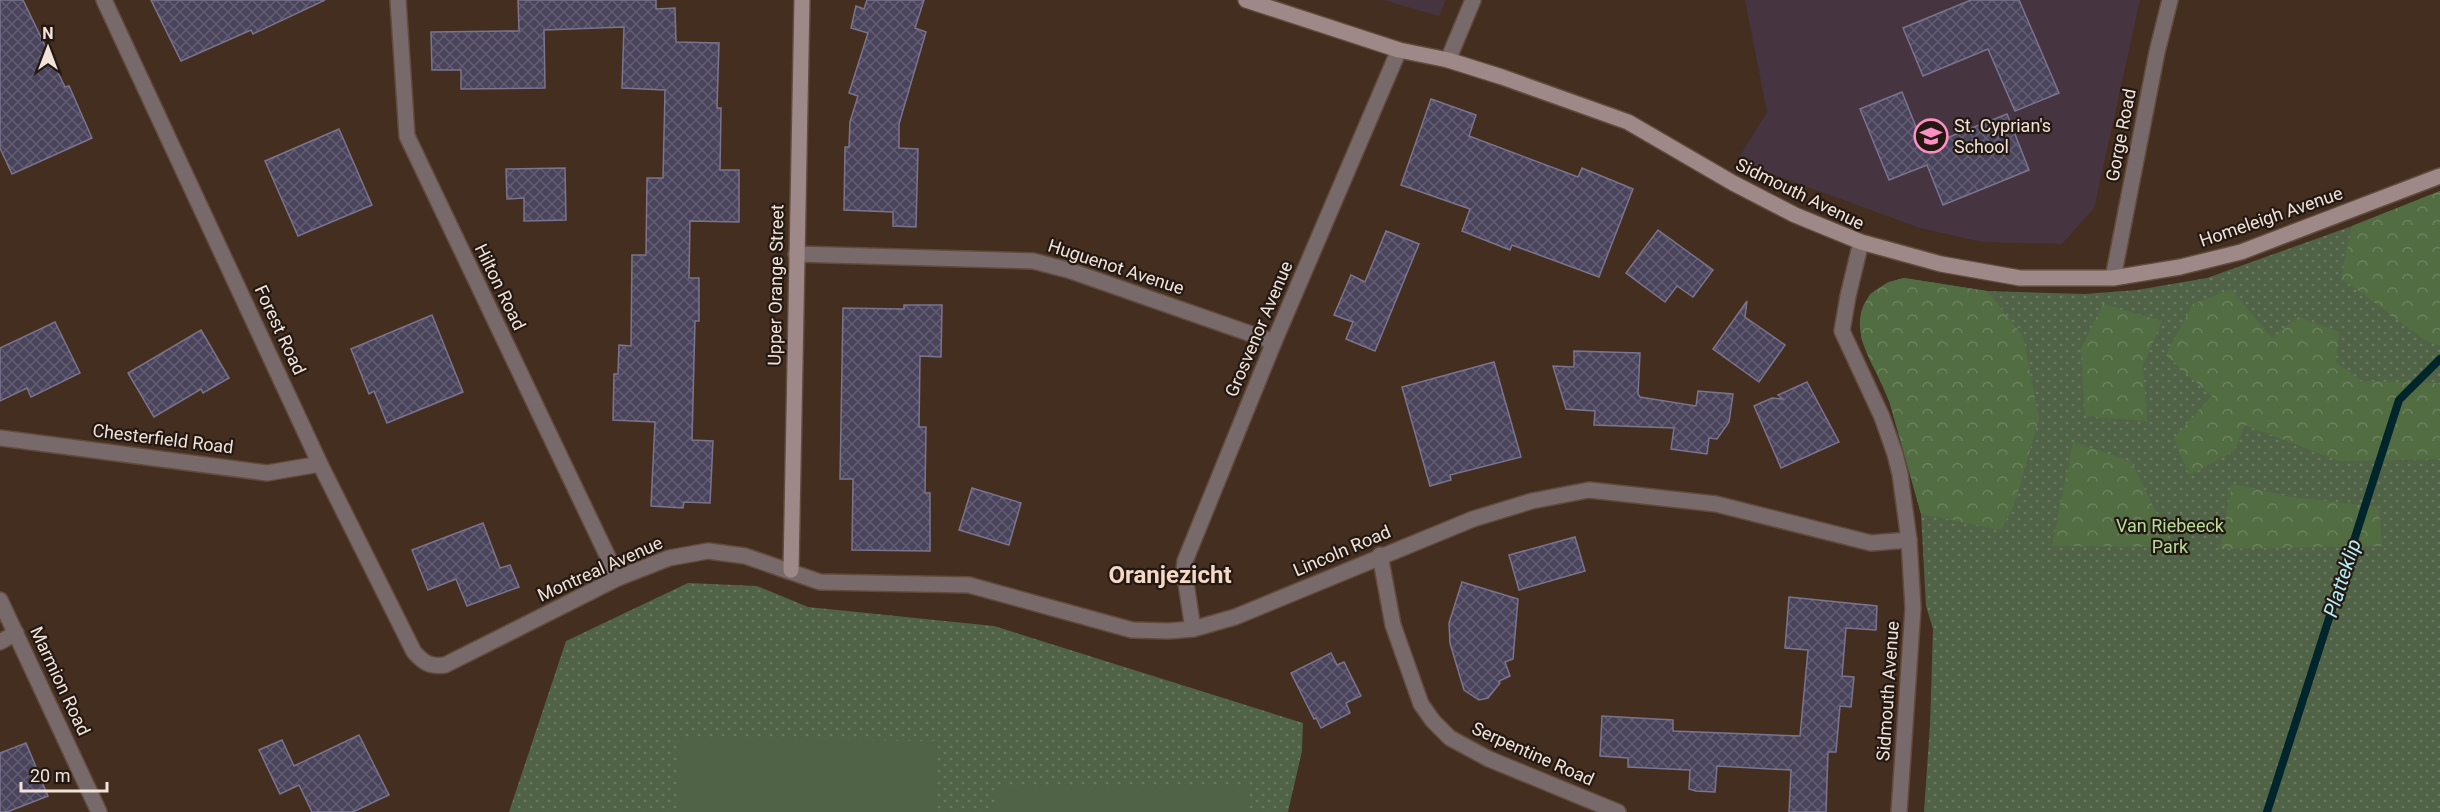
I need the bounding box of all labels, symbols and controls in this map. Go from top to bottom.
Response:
north arrow [18,18,78,78]
text: N [42,24,54,43]
street label: Gorge Road [2101,87,2140,183]
place label: St. Cyprian's School [1954,115,2051,157]
school or university icon: St. Cyprian's School [1913,118,1949,154]
street label: Sidmouth Avenue [1733,153,1868,234]
street label: Homeleigh Avenue [2196,182,2345,251]
street label: Upper Orange Street [764,204,787,366]
street label: Huguenot Avenue [1045,235,1187,298]
street label: Hilton Road [471,240,530,333]
street label: Grosvenor Avenue [1220,258,1297,400]
street label: Forest Road [251,282,310,378]
street label: Chesterfield Road [91,419,235,458]
park label: Van Riebeeck Park [2116,515,2225,557]
street label: Lincoln Road [1290,521,1394,580]
street label: Montreal Avenue [534,532,666,606]
water label: Platteklip [2318,536,2366,620]
district label: Oranjezicht [1108,561,1232,589]
street label: Sidmouth Avenue [1872,620,1903,762]
street label: Marmion Road [26,623,95,739]
street label: Serpentine Road [1469,717,1598,790]
scale bar [21,755,106,793]
text: 20 m [30,765,70,786]

